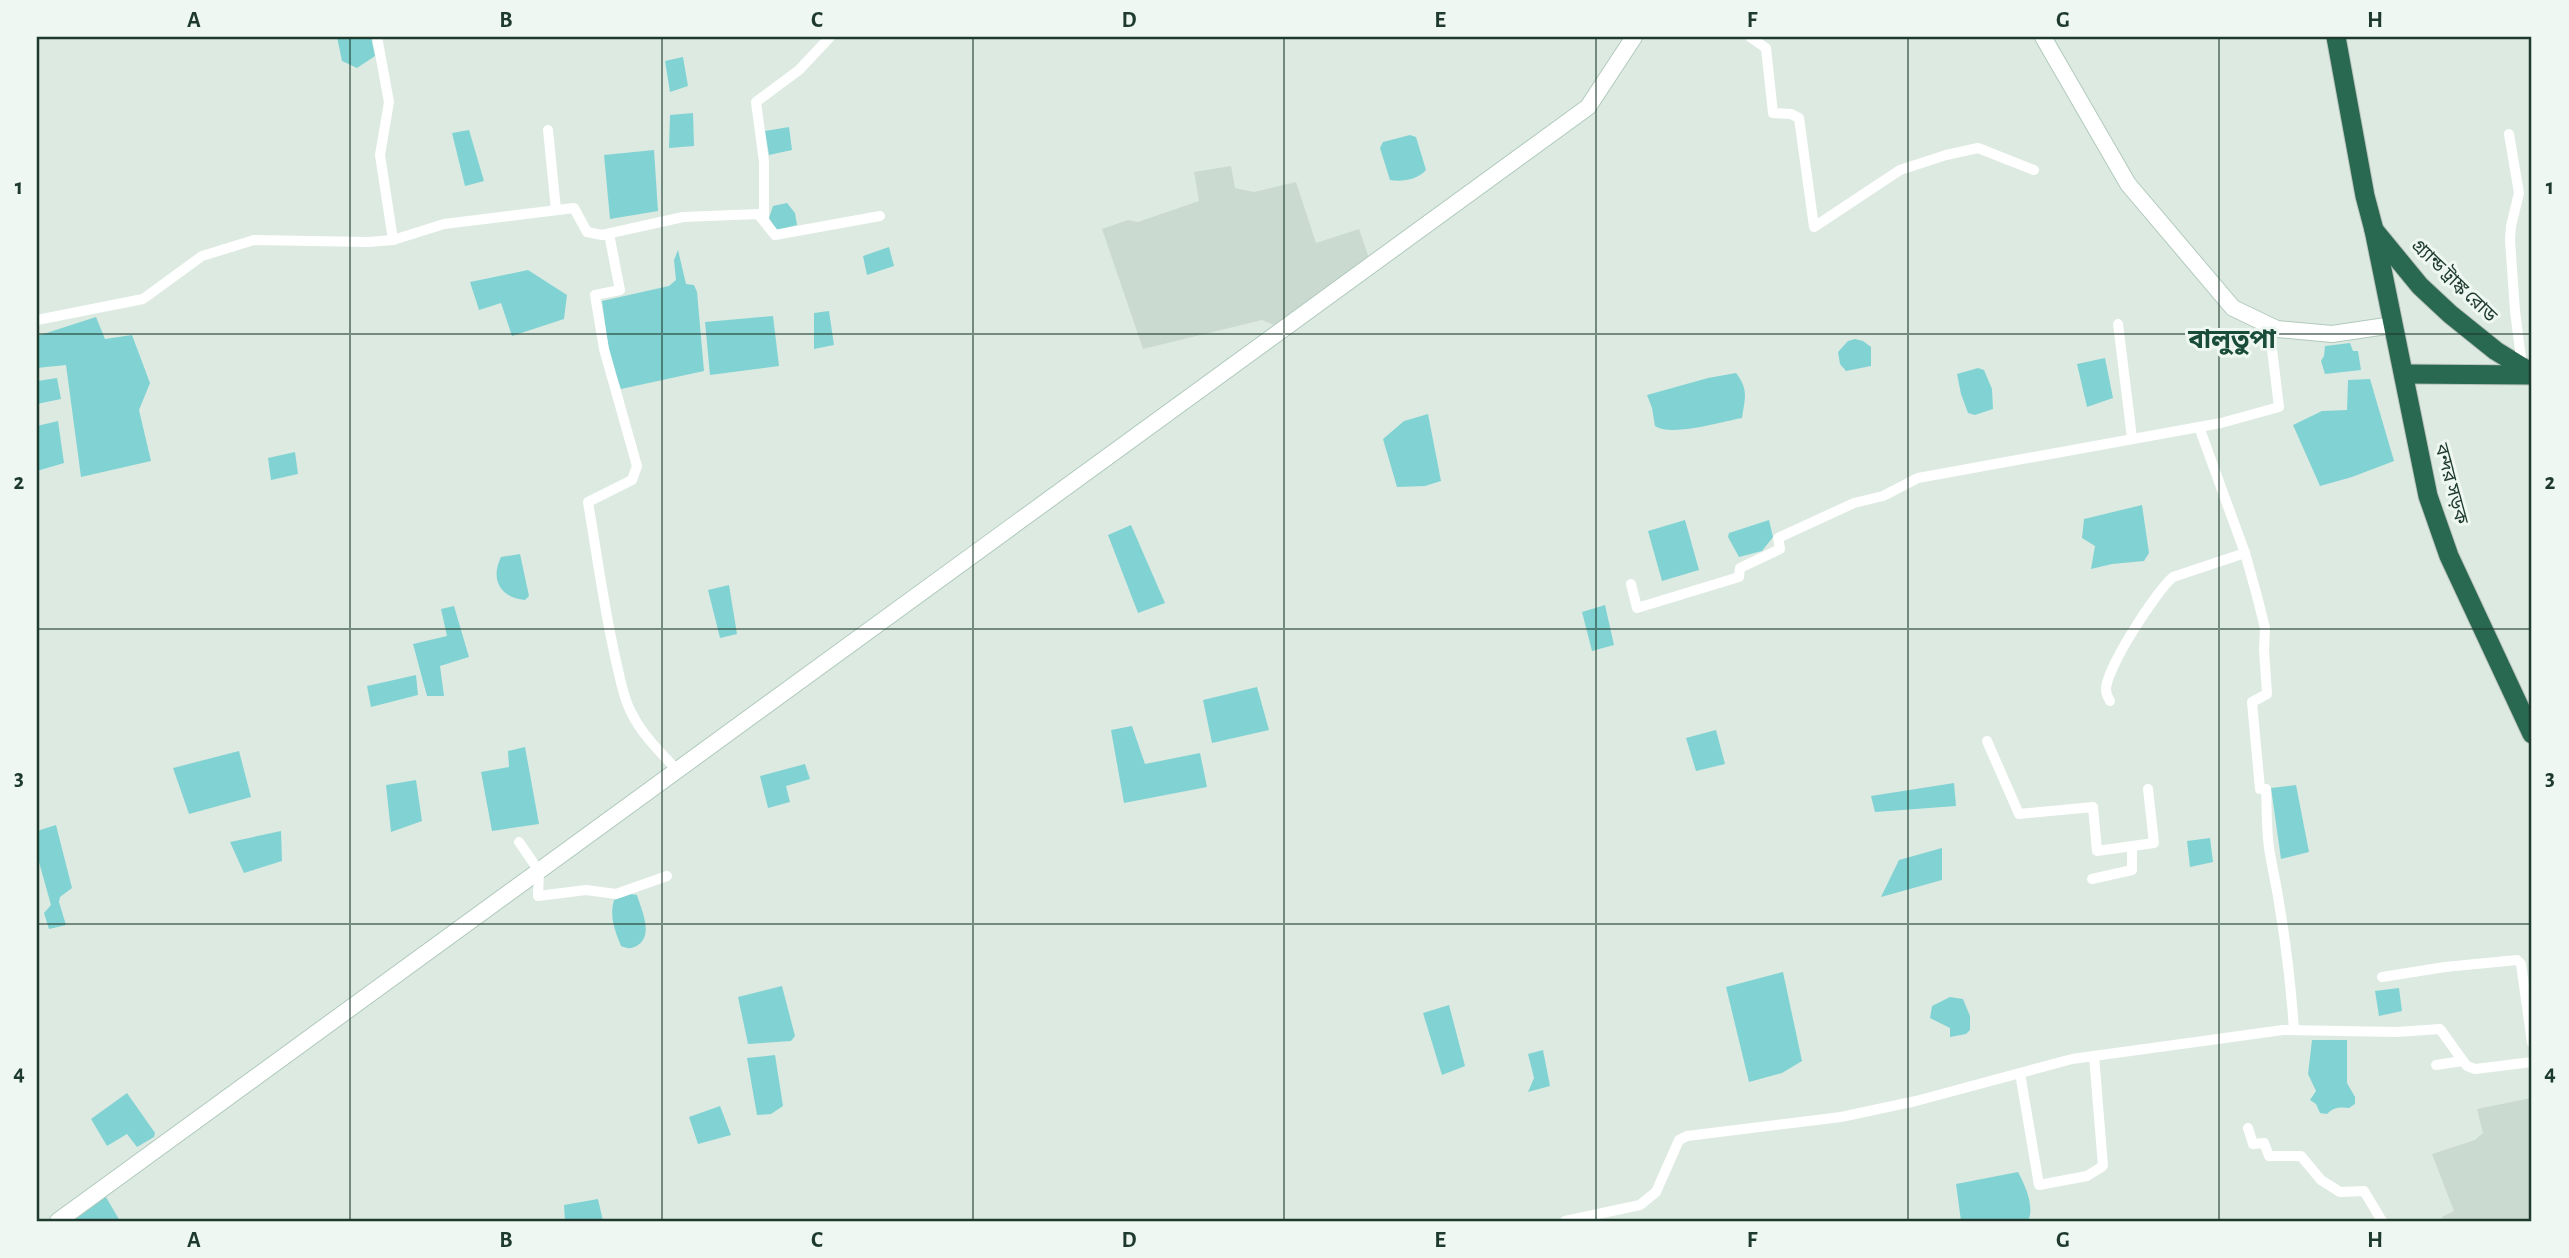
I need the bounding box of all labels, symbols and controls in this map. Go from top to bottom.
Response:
text: A [187,9,201,32]
text: B [499,9,513,32]
text: C [811,9,823,32]
text: D [1121,9,1137,32]
text: E [1434,9,1446,32]
text: F [1747,9,1758,32]
text: G [2056,9,2070,32]
text: H [2367,9,2383,32]
text: 1 [15,176,23,199]
text: 1 [2546,176,2554,199]
street label: গ্র্যান্ড ট্রাঙ্ক রোড [2408,234,2503,326]
district label: বালুতুপা [2187,327,2276,356]
street label: বন্দর সড়ক [2431,441,2471,527]
text: 2 [14,471,25,494]
text: 2 [2545,471,2556,494]
text: 3 [14,767,24,790]
text: 3 [2545,767,2555,790]
text: 4 [13,1062,25,1085]
text: 4 [2544,1062,2556,1085]
text: A [187,1229,201,1252]
text: B [499,1229,513,1252]
text: C [811,1229,823,1252]
text: D [1121,1229,1137,1252]
text: E [1434,1229,1446,1252]
text: F [1747,1229,1758,1252]
text: G [2056,1229,2070,1252]
text: H [2367,1229,2383,1252]

